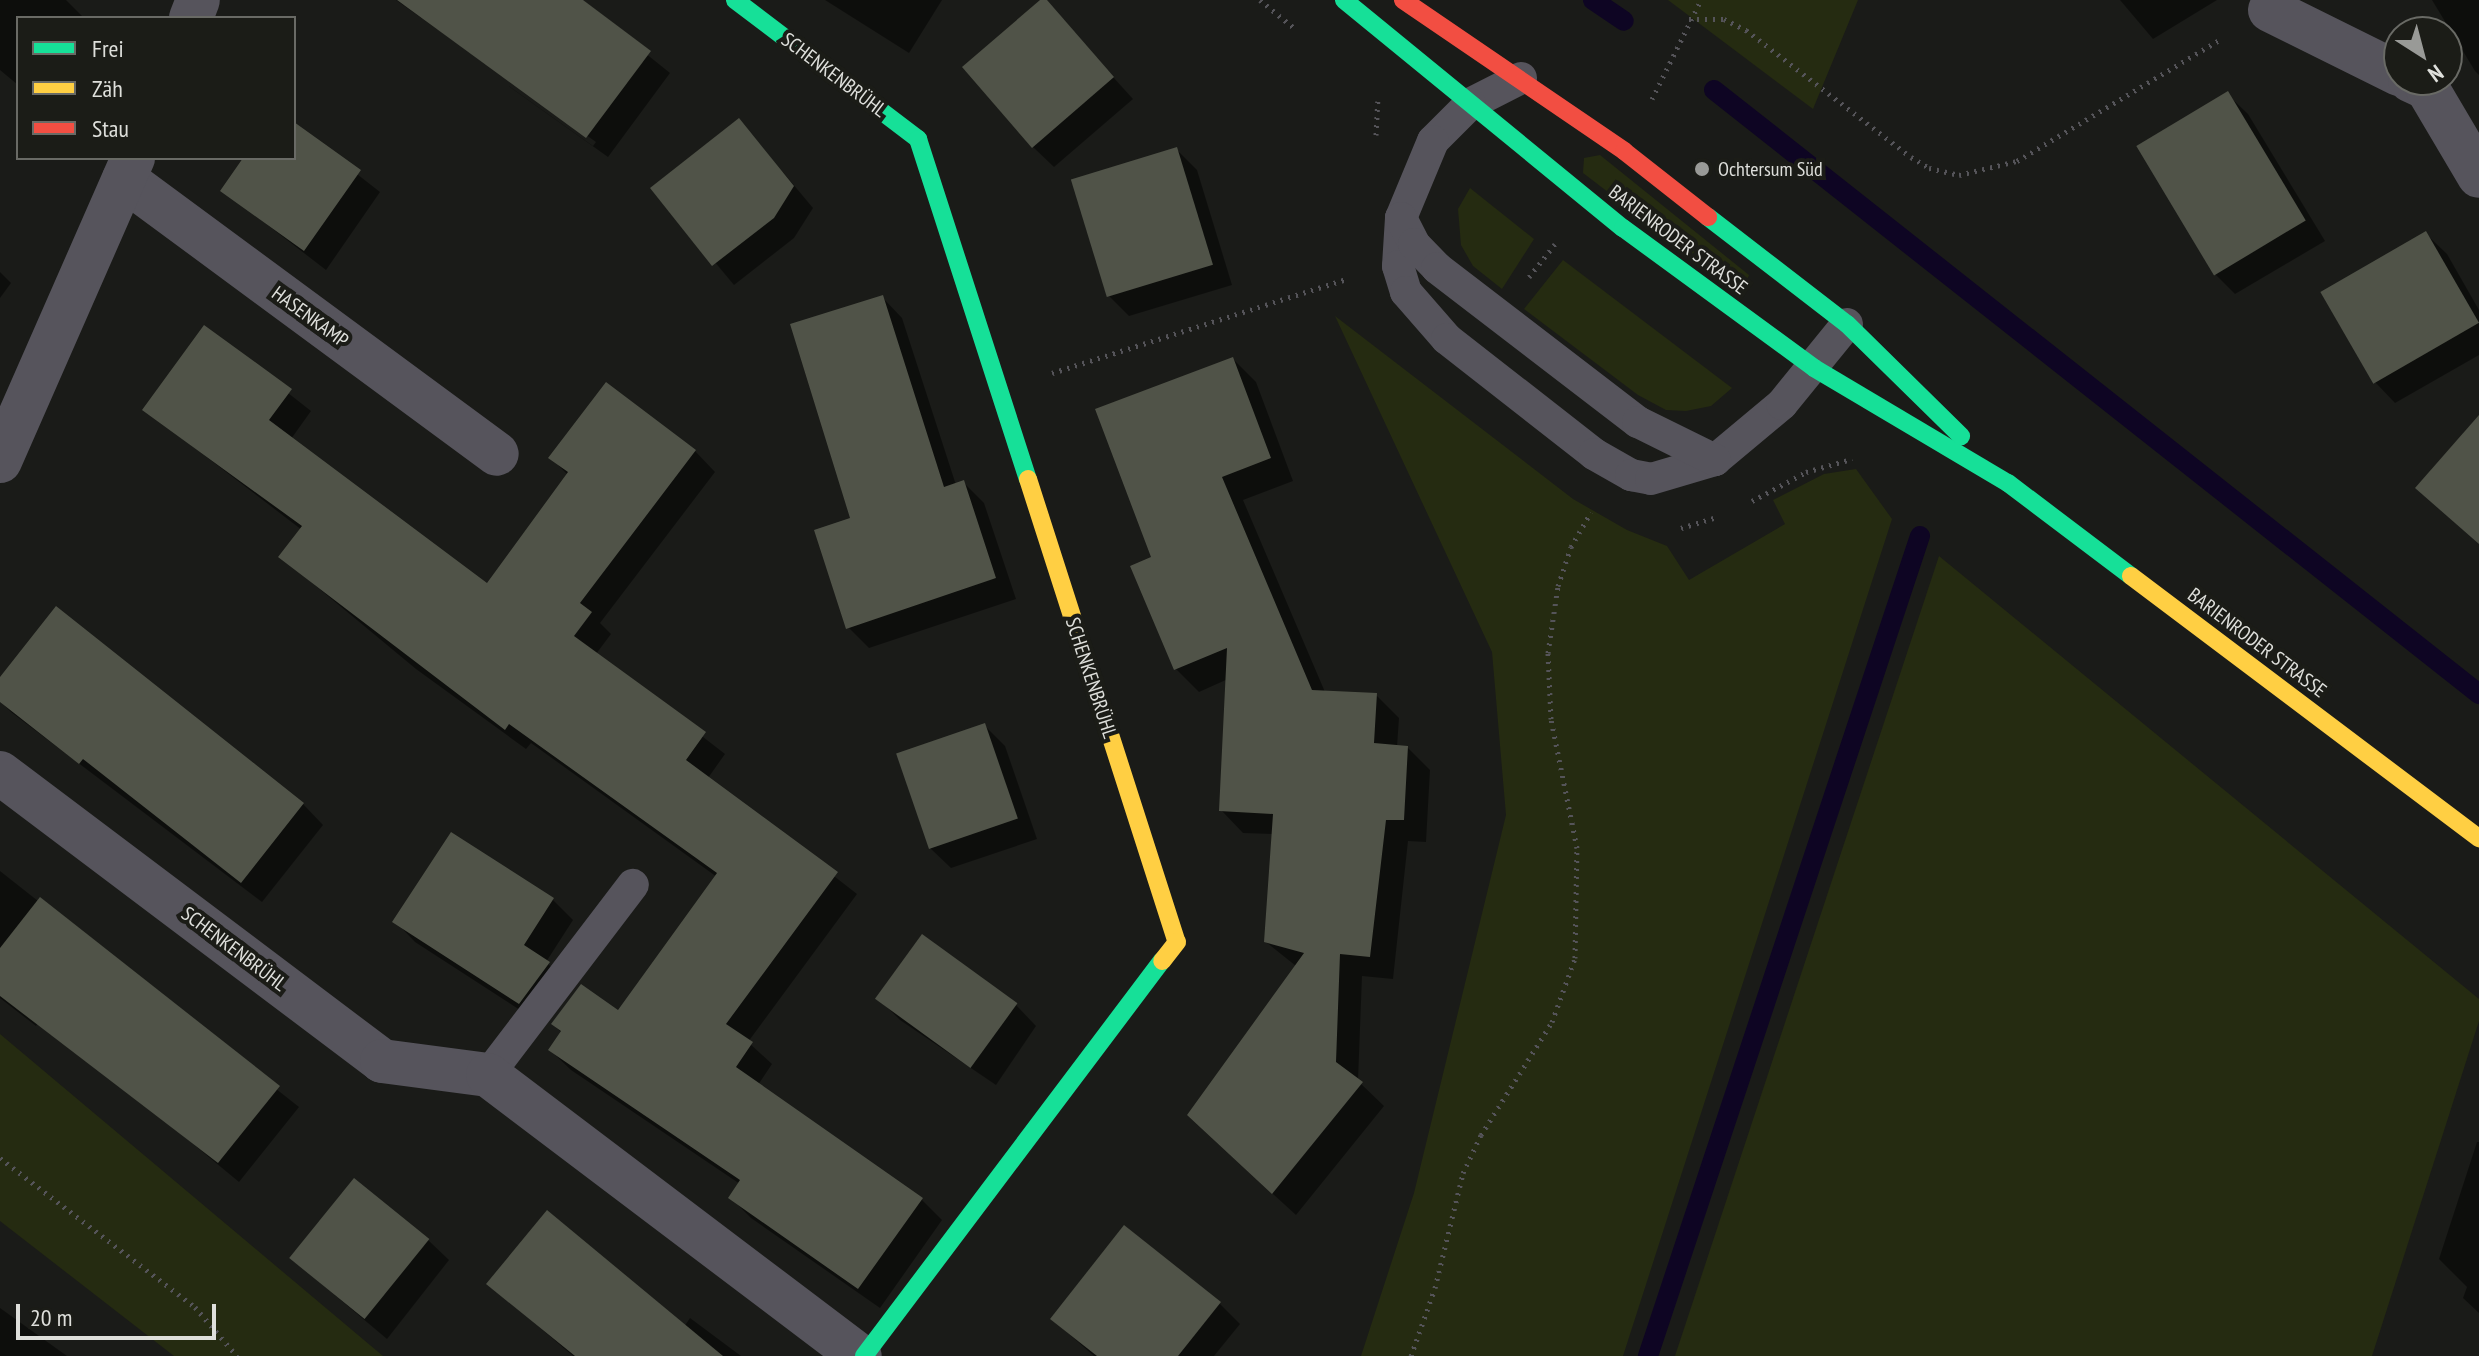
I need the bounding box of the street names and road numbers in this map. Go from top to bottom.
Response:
street label: SCHENKENBRÜHL [777,28,891,122]
street label: BARIENRODER STRASSE [1604,180,1752,300]
street label: HASENKAMP [267,281,353,353]
street label: BARIENRODER STRASSE [2183,583,2331,703]
street label: SCHENKENBRÜHL [1060,615,1122,741]
street label: SCHENKENBRÜHL [177,902,291,996]

